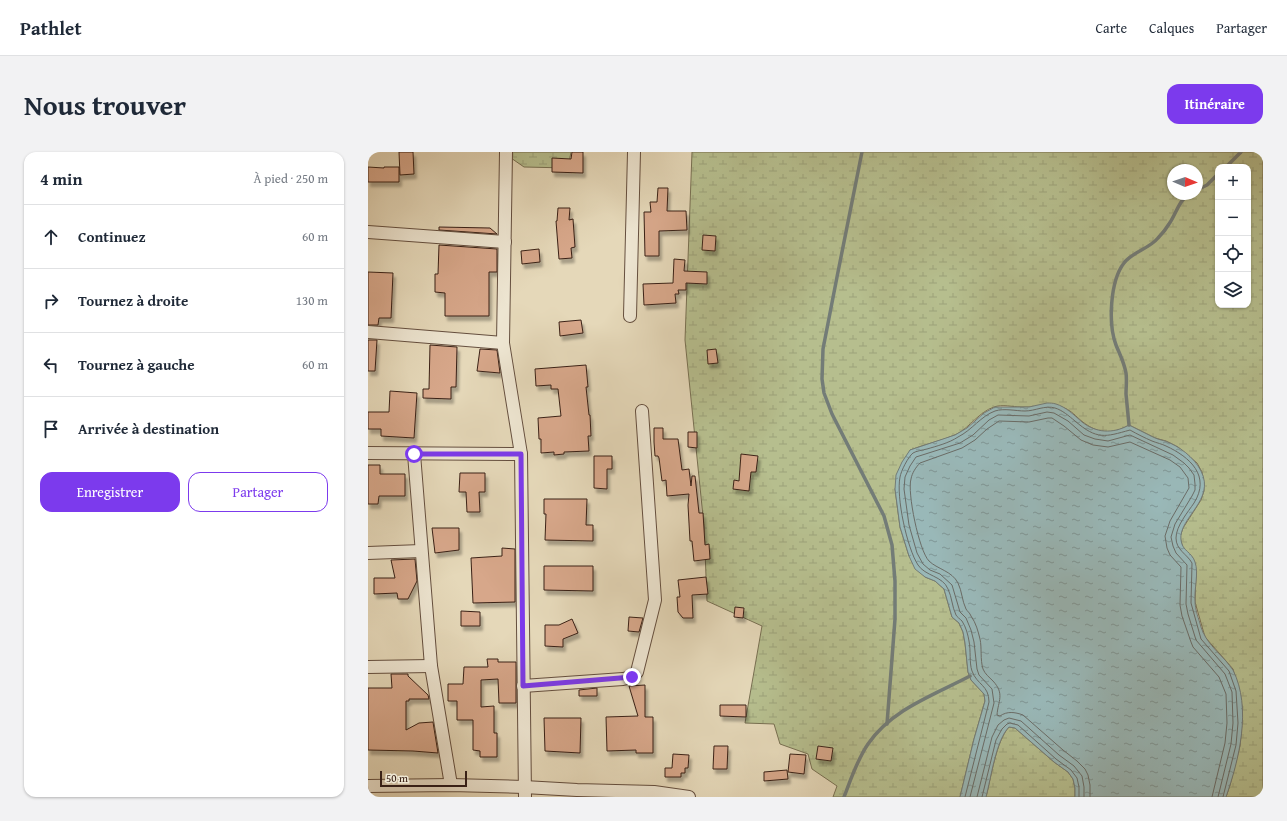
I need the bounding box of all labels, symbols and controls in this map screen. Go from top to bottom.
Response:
text: Pathlet [20,14,82,42]
text: Carte [1095,18,1127,38]
text: Calques [1149,18,1194,38]
text: Partager [1216,18,1267,38]
text: Nous trouver [24,84,186,125]
button: Itinéraire [1167,84,1263,124]
north arrow [1167,164,1203,200]
map controls [1215,164,1251,308]
button: + [1215,164,1251,200]
text: 4 min [40,166,82,191]
text: À pied · 250 m [253,169,328,188]
button: − [1215,200,1251,236]
icon: ahead [40,226,62,248]
text: Continuez [78,226,146,247]
text: 60 m [302,227,328,246]
button: locate [1215,236,1251,272]
button: layers [1215,272,1251,308]
icon: right [40,290,62,312]
text: Tournez à droite [78,290,188,311]
text: 130 m [296,291,328,310]
icon: left [40,354,62,376]
text: Tournez à gauche [78,354,195,375]
text: 60 m [302,355,328,374]
icon: arrive [40,418,62,440]
text: Arrivée à destination [78,418,219,439]
route start [405,445,423,463]
button: Enregistrer [40,472,180,512]
button: Partager [188,472,328,512]
route end [623,668,641,686]
scale bar [380,769,467,788]
text: 50 m [386,770,408,786]

